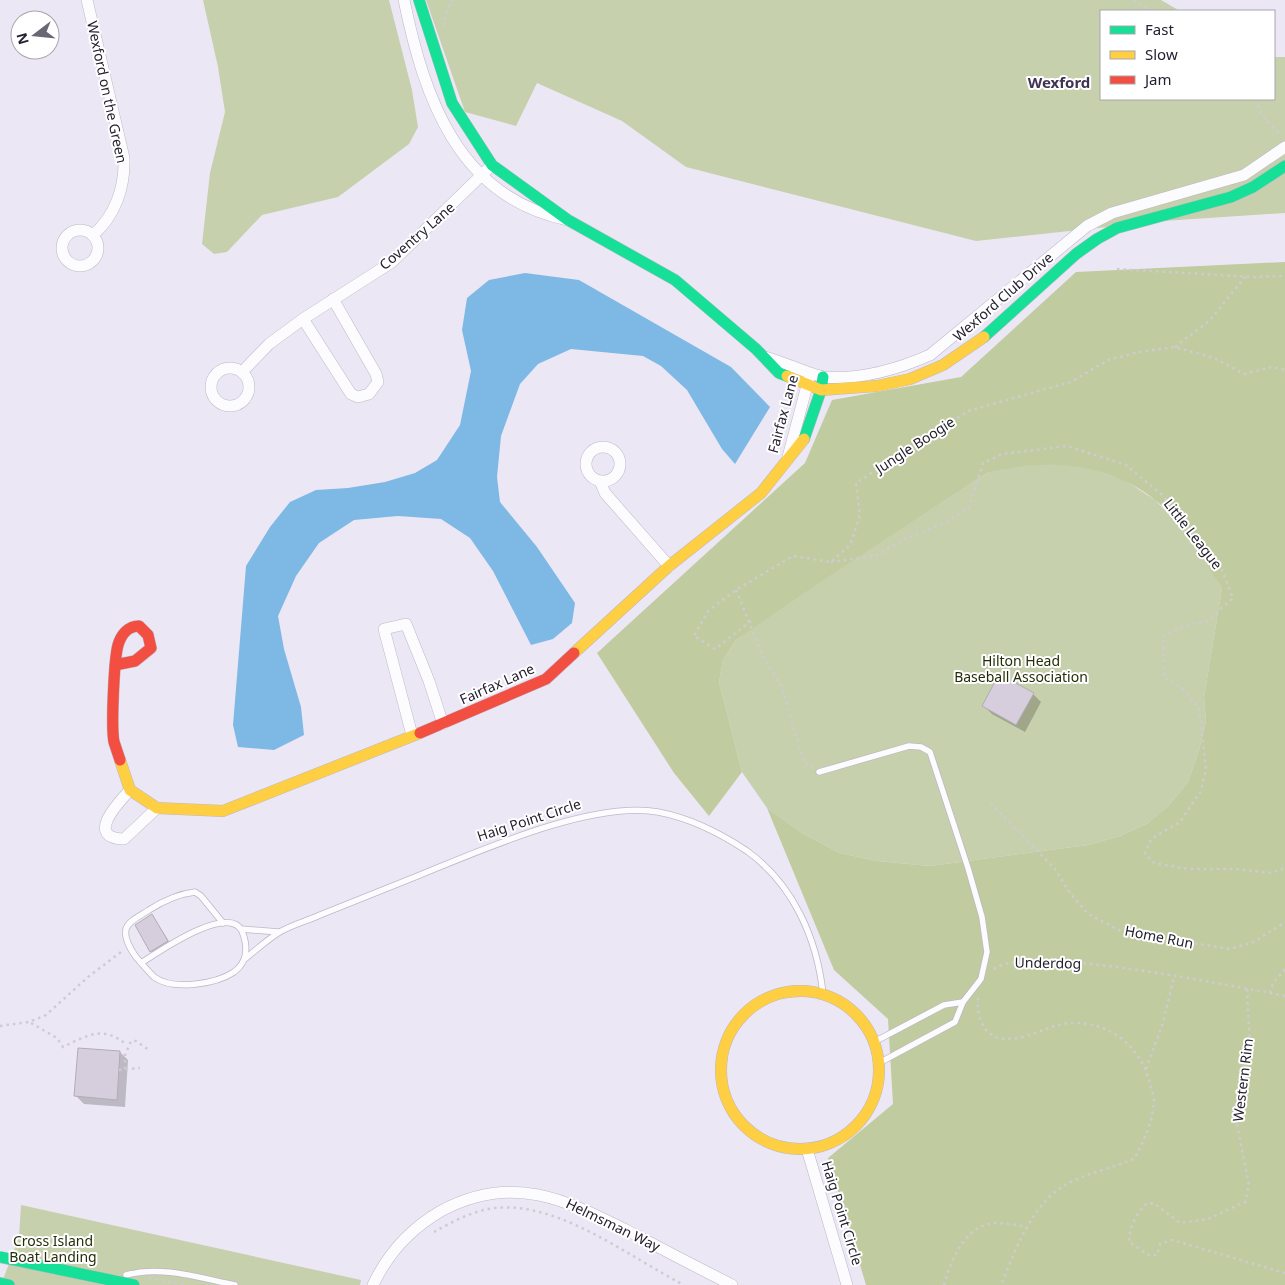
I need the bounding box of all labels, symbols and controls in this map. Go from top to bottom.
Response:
north arrow [10,10,60,60]
legend [1100,10,1275,100]
street label: Wexford on the Green [83,19,132,165]
text: Fast [1145,19,1174,39]
text: N [11,31,33,47]
text: Slow [1145,44,1178,64]
text: Jam [1143,69,1172,89]
district label: Wexford [1028,72,1090,92]
street label: Coventry Lane [375,198,458,274]
street label: Wexford Club Drive [949,248,1057,345]
street label: Fairfax Lane [763,373,802,455]
street label: Jungle Boogie [870,412,958,478]
street label: Little League [1160,495,1227,573]
park label: Hilton Head Baseball Association [954,651,1088,686]
street label: Fairfax Lane [456,659,537,708]
street label: Haig Point Circle [474,794,583,845]
street label: Home Run [1123,921,1195,952]
street label: Underdog [1015,952,1081,973]
street label: Western Rim [1228,1037,1257,1123]
street label: Haig Point Circle [818,1158,867,1267]
street label: Helmsman Way [563,1194,664,1256]
park label: Cross Island Boat Landing [9,1231,97,1266]

